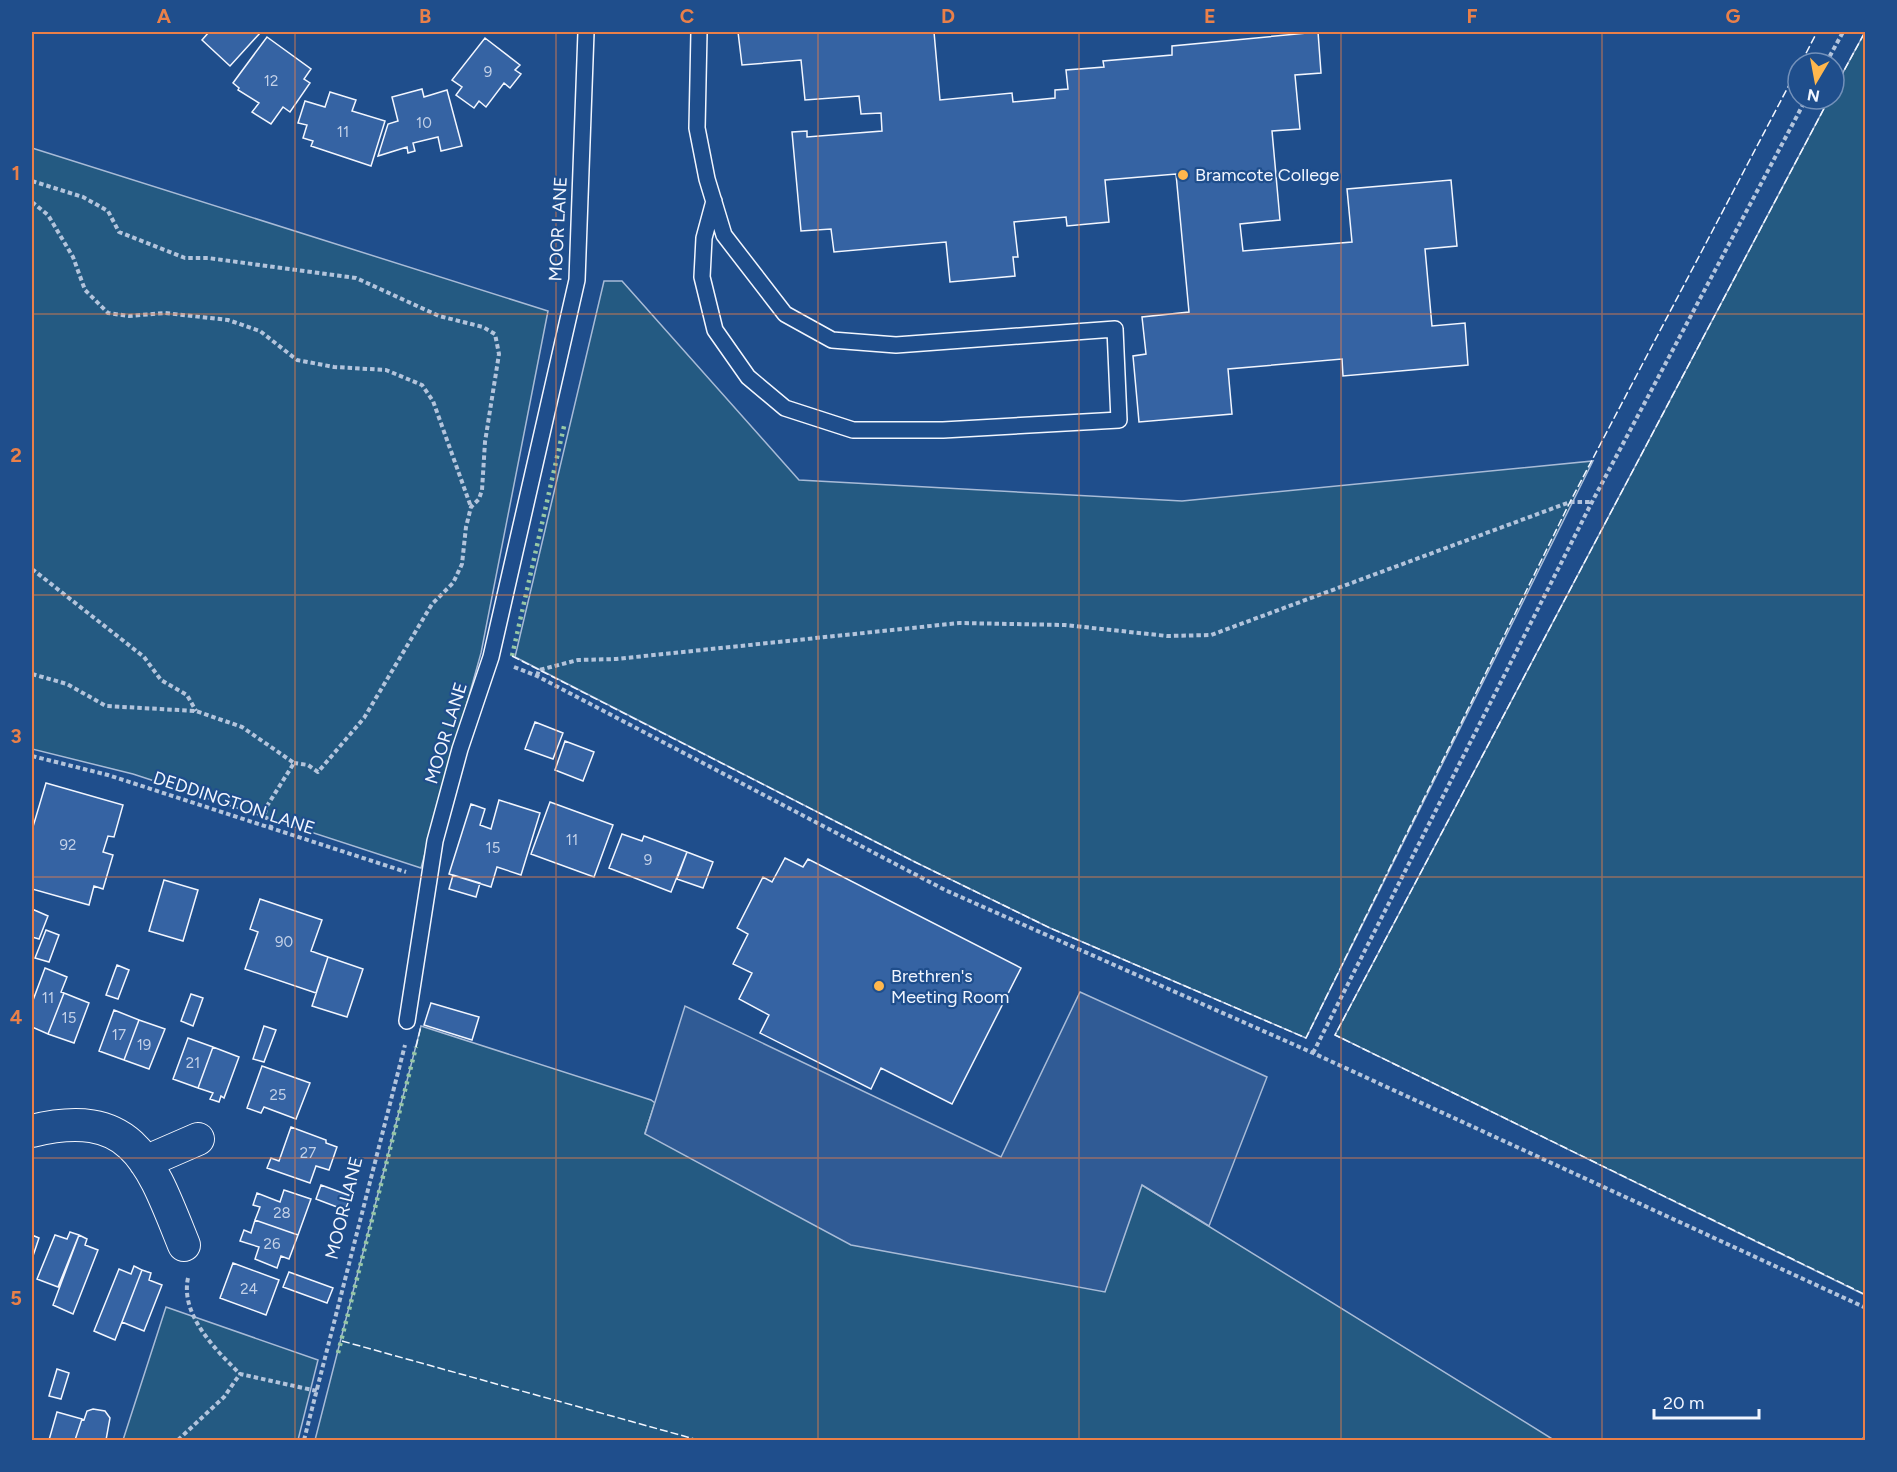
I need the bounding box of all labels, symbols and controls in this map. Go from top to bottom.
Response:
text: A [157,4,172,28]
text: B [419,4,431,28]
text: C [680,4,694,28]
text: D [941,4,955,28]
text: E [1204,4,1216,28]
text: F [1466,4,1478,28]
text: G [1726,4,1741,28]
north arrow [1786,51,1846,111]
house number: 9 [484,63,492,81]
house number: 12 [264,72,278,90]
text: N [1806,85,1821,106]
house number: 10 [416,114,432,132]
house number: 11 [337,123,349,141]
text: 1 [12,161,20,185]
place label: Bramcote College [1195,164,1340,186]
marker: Bramcote College [1176,168,1190,182]
street label: MOOR LANE [544,176,572,282]
text: 2 [10,443,22,467]
street label: MOOR LANE [420,680,472,786]
text: 3 [10,724,22,748]
street label: DEDDINGTON LANE [150,766,318,840]
house number: 11 [566,831,578,849]
house number: 92 [60,836,76,854]
house number: 15 [486,839,500,857]
house number: 9 [644,851,652,869]
house number: 90 [275,933,293,951]
place label: Brethren's Meeting Room [891,965,1009,1008]
marker: Brethren's Meeting Room [872,979,886,993]
house number: 11 [42,989,54,1007]
text: 4 [10,1005,23,1029]
house number: 15 [62,1009,76,1027]
house number: 17 [112,1026,126,1044]
house number: 19 [137,1036,151,1054]
house number: 21 [186,1054,200,1072]
house number: 25 [269,1086,287,1104]
house number: 27 [300,1144,316,1162]
street label: MOOR LANE [321,1154,367,1262]
house number: 28 [273,1204,291,1222]
house number: 26 [264,1235,281,1253]
house number: 24 [240,1280,258,1298]
text: 5 [10,1286,22,1310]
scale bar [1654,1382,1759,1420]
text: 20 m [1663,1392,1704,1414]

